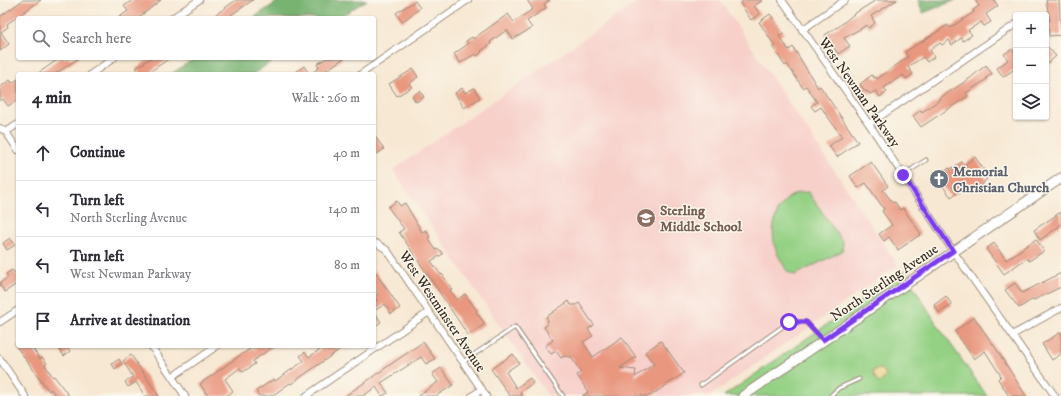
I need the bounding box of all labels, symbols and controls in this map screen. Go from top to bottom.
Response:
map controls [1013,12,1049,120]
button: + [1013,12,1049,48]
search box [16,16,376,60]
icon: search [30,27,52,49]
text: Search here [62,29,131,48]
street label: West Newman Parkway [814,33,904,151]
button: − [1013,48,1049,84]
button: layers [1013,84,1049,120]
text: 4 min [32,87,71,109]
text: Walk · 260 m [292,90,360,106]
icon: ahead [32,142,54,164]
text: Continue [70,143,125,162]
text: 40 m [333,145,360,161]
place label: Memorial Christian Church [953,163,1050,197]
route end [894,166,912,184]
church icon: Memorial Christian Church [928,168,950,190]
text: Turn left [70,191,124,210]
icon: left [32,198,54,220]
text: 140 m [328,201,360,217]
place label: Sterling Middle School [660,202,743,236]
school or university icon: Sterling Middle School [635,207,657,229]
text: North Sterling Avenue [70,210,187,226]
street label: North Sterling Avenue [827,240,942,326]
text: Turn left [70,247,124,266]
street label: West Westminster Avenue [394,247,490,376]
icon: left [32,254,54,276]
text: 80 m [334,257,360,273]
text: West Newman Parkway [70,266,191,282]
icon: arrive [32,310,54,332]
text: Arrive at destination [70,311,190,330]
route start [780,313,798,331]

